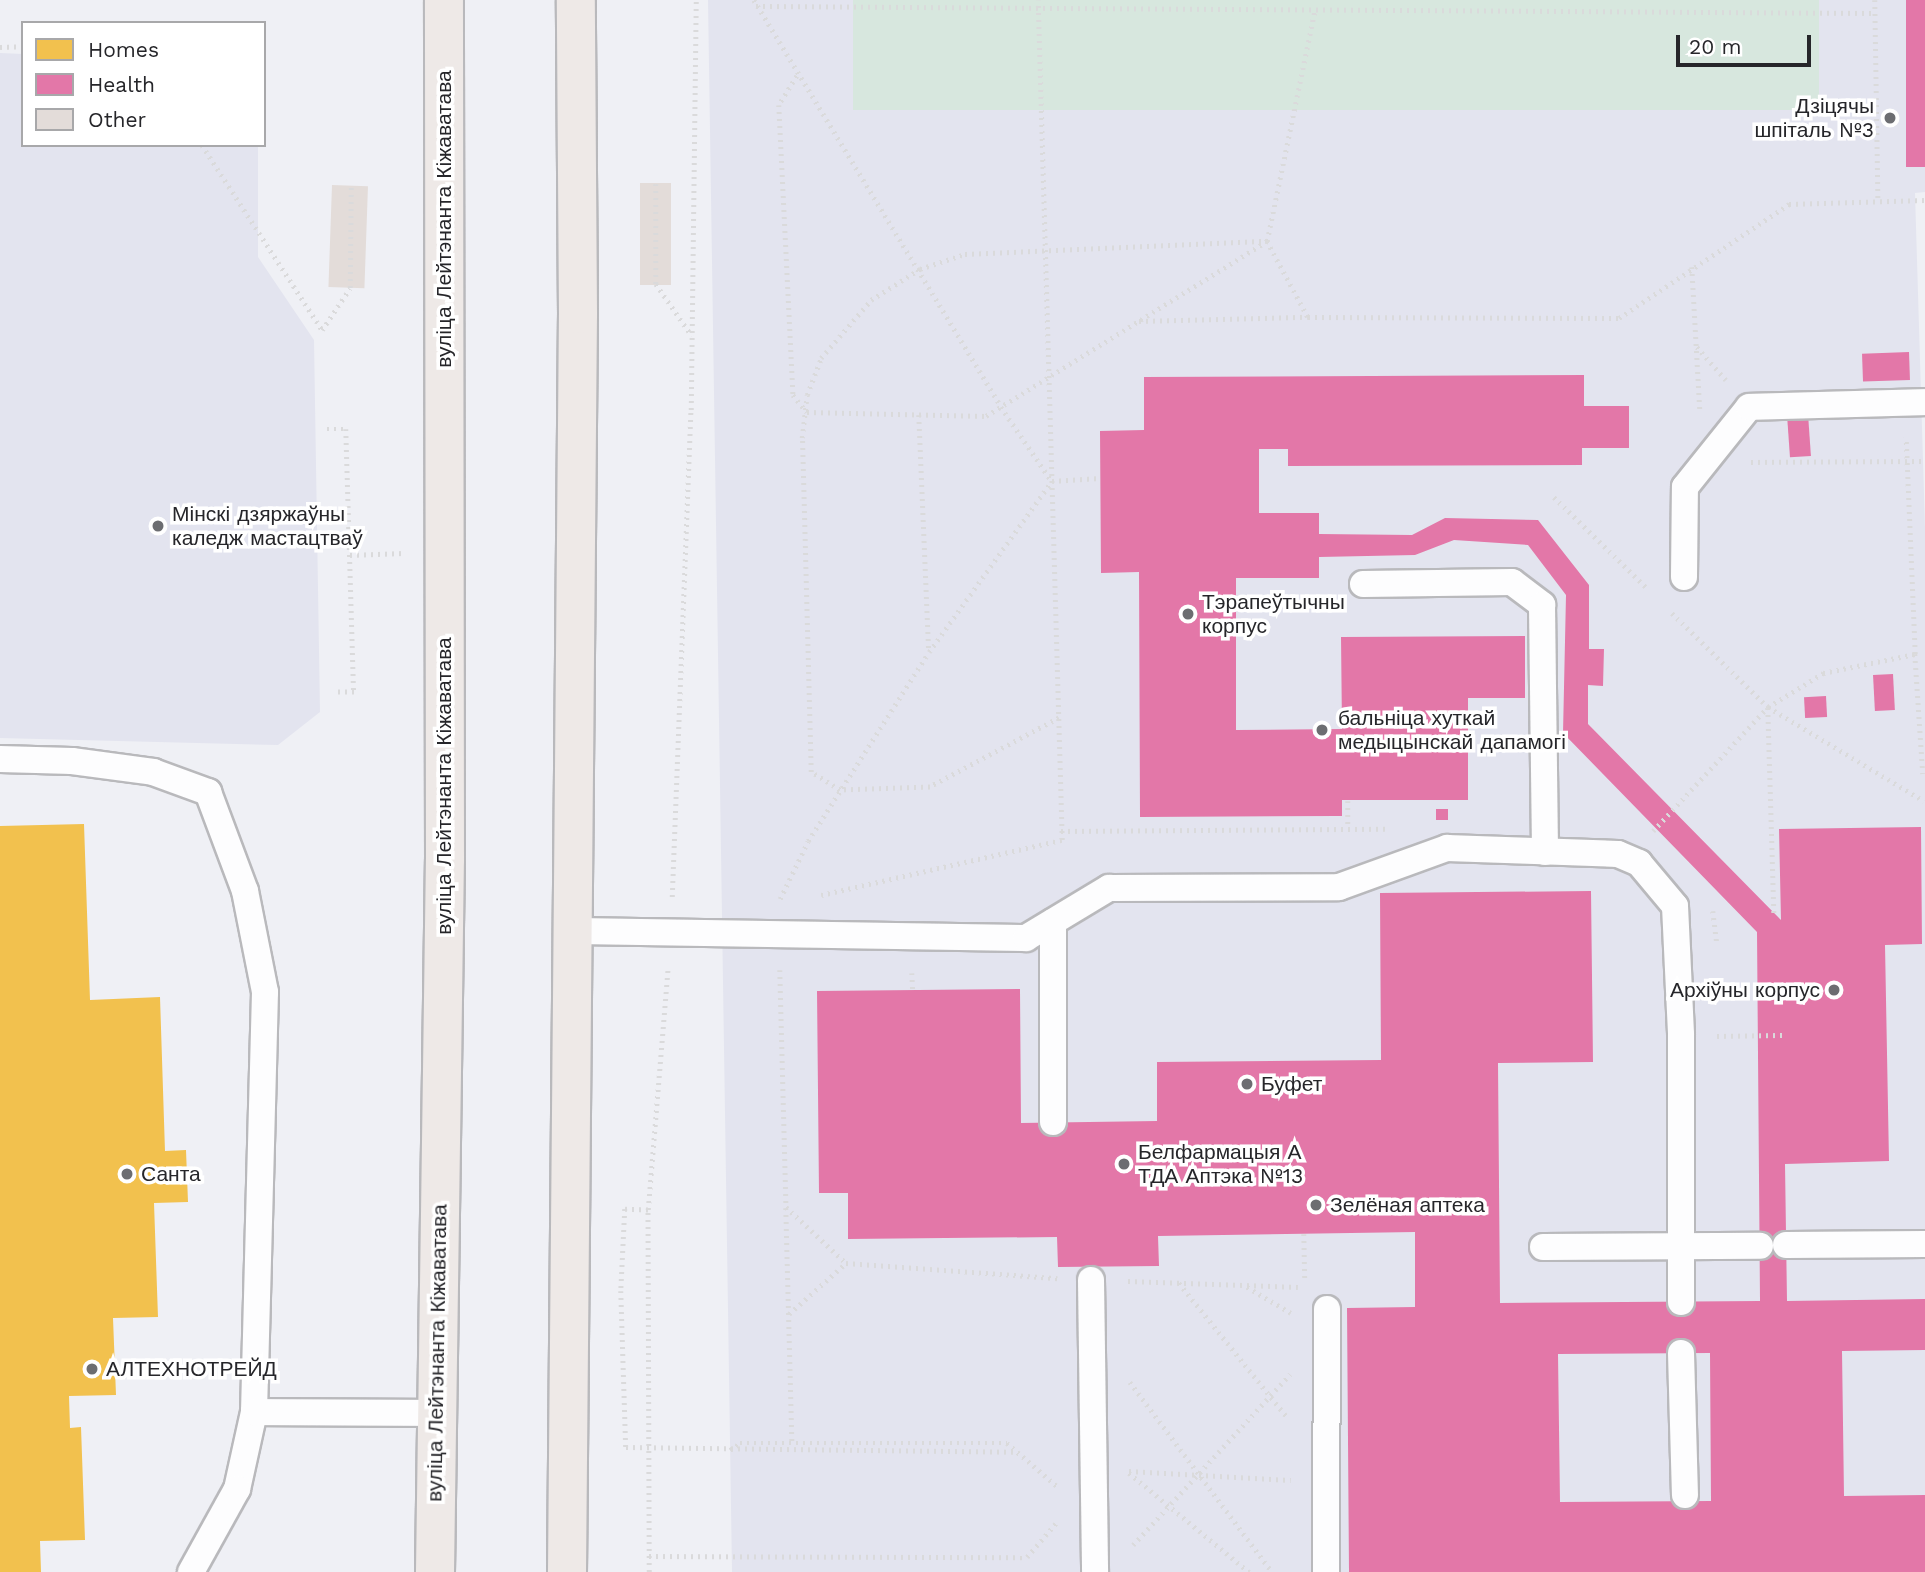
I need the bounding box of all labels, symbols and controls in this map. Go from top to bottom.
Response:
legend [21,21,266,147]
scale bar [1680,21,1815,65]
text: 20 m [1689,34,1741,59]
text: Homes [88,37,159,62]
street label: вуліца Лейтэнанта Кіжаватава [431,70,457,368]
text: Health [88,72,155,97]
place label: Дзіцячы шпіталь №3 [1754,93,1874,143]
text: Other [88,107,146,132]
marker: Дзіцячы шпіталь №3 [1880,108,1900,128]
place label: Мінскі дзяржаўны каледж мастацтваў [172,501,363,551]
marker: Мінскі дзяржаўны каледж мастацтваў [150,518,166,534]
place label: Тэрапеўтычны корпус [1202,589,1345,639]
marker: Тэрапеўтычны корпус [1180,606,1196,622]
street label: вуліца Лейтэнанта Кіжаватава [431,637,457,935]
place label: бальніца хуткай медыцынскай дапамогі [1338,705,1566,755]
marker: бальніца хуткай медыцынскай дапамогі [1312,720,1332,740]
place label: Архіўны корпус [1670,977,1820,1003]
marker: Архіўны корпус [1826,982,1842,998]
place label: Буфет [1261,1071,1322,1097]
marker: Буфет [1239,1076,1255,1092]
place label: Белфармацыя А ТДА Аптэка №13 [1138,1139,1303,1189]
marker: Белфармацыя А ТДА Аптэка №13 [1116,1156,1132,1172]
place label: Санта [141,1161,201,1187]
marker: Санта [119,1166,135,1182]
place label: Зелёная аптека [1330,1192,1485,1218]
marker: Зелёная аптека [1308,1197,1324,1213]
street label: вуліца Лейтэнанта Кіжаватава [422,1204,452,1502]
place label: АЛТЕХНОТРЕЙД [106,1356,277,1382]
marker: АЛТЕХНОТРЕЙД [84,1361,100,1377]

